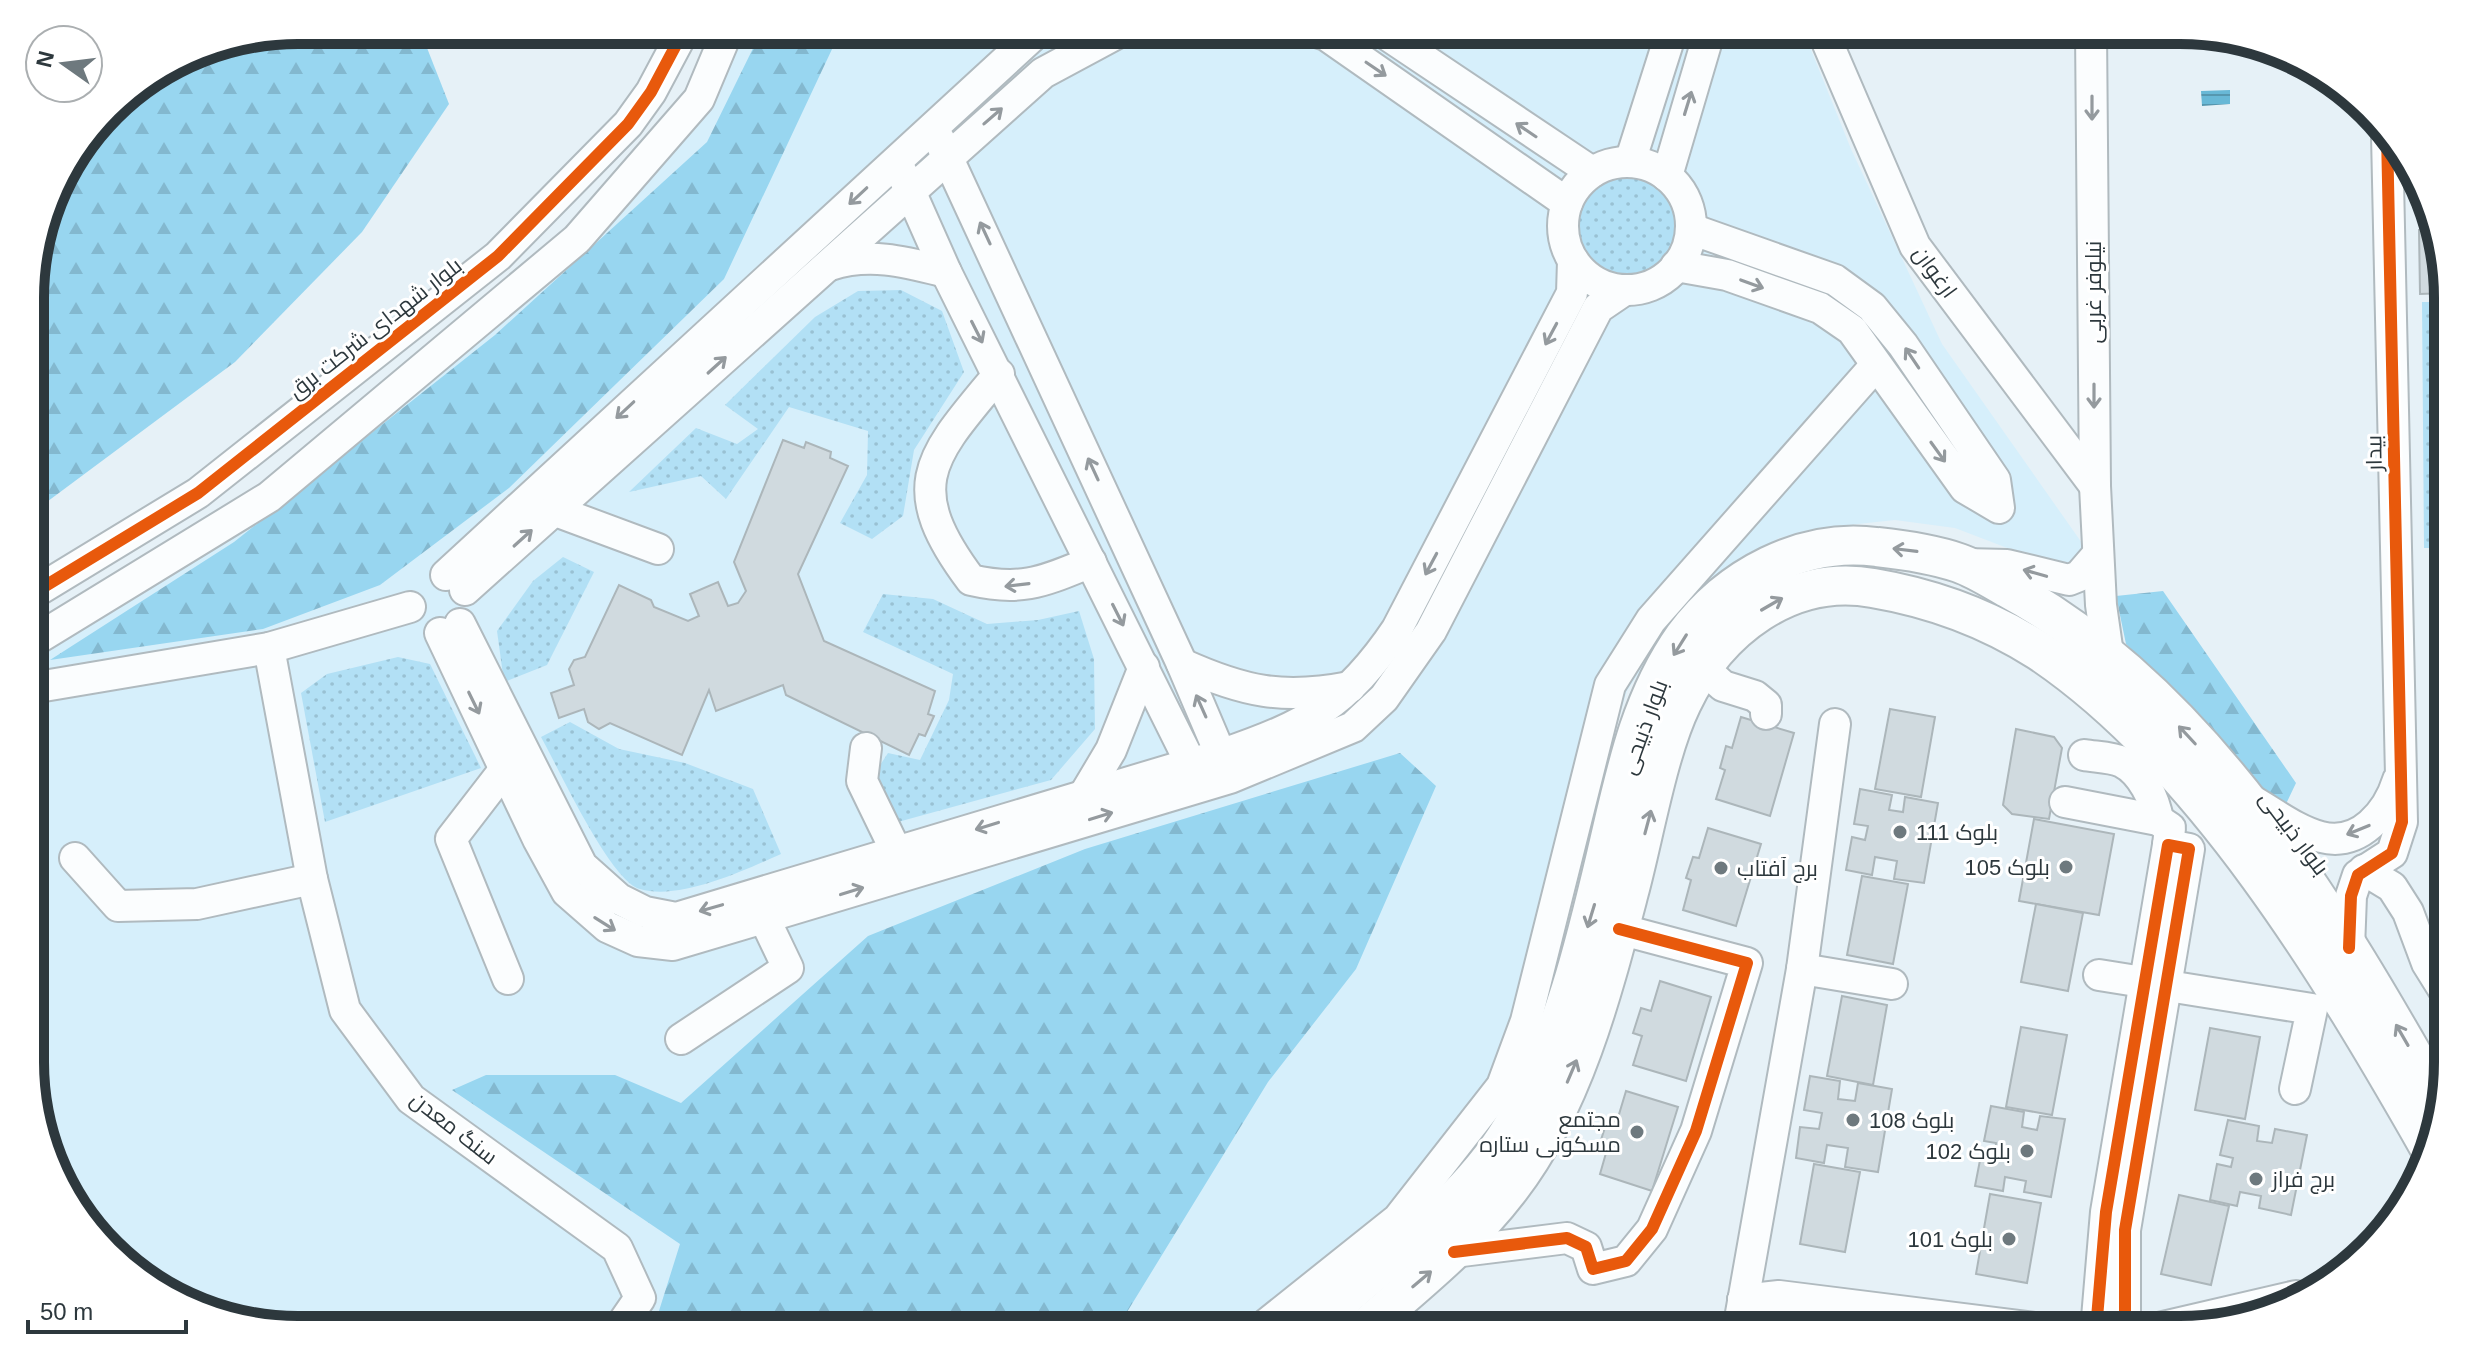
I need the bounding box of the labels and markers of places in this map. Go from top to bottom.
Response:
place label: بلوک 111 [1916,820,1998,845]
marker: بلوک 111 [1891,823,1909,841]
place label: بلوک 105 [1965,855,2050,880]
place label: برج آفتاب [1737,856,1818,883]
marker: بلوک 105 [2057,858,2075,876]
marker: برج آفتاب [1712,859,1730,877]
place label: مجتمع مسکونی ستاره [1480,1107,1621,1158]
place label: بلوک 108 [1869,1108,1954,1133]
marker: بلوک 108 [1844,1111,1862,1129]
marker: مجتمع مسکونی ستاره [1628,1123,1646,1141]
place label: بلوک 102 [1926,1139,2011,1164]
marker: بلوک 102 [2018,1142,2036,1160]
place label: برج فراز [2270,1167,2335,1194]
marker: برج فراز [2247,1170,2265,1188]
place label: بلوک 101 [1908,1227,1993,1252]
marker: بلوک 101 [2000,1230,2018,1248]

